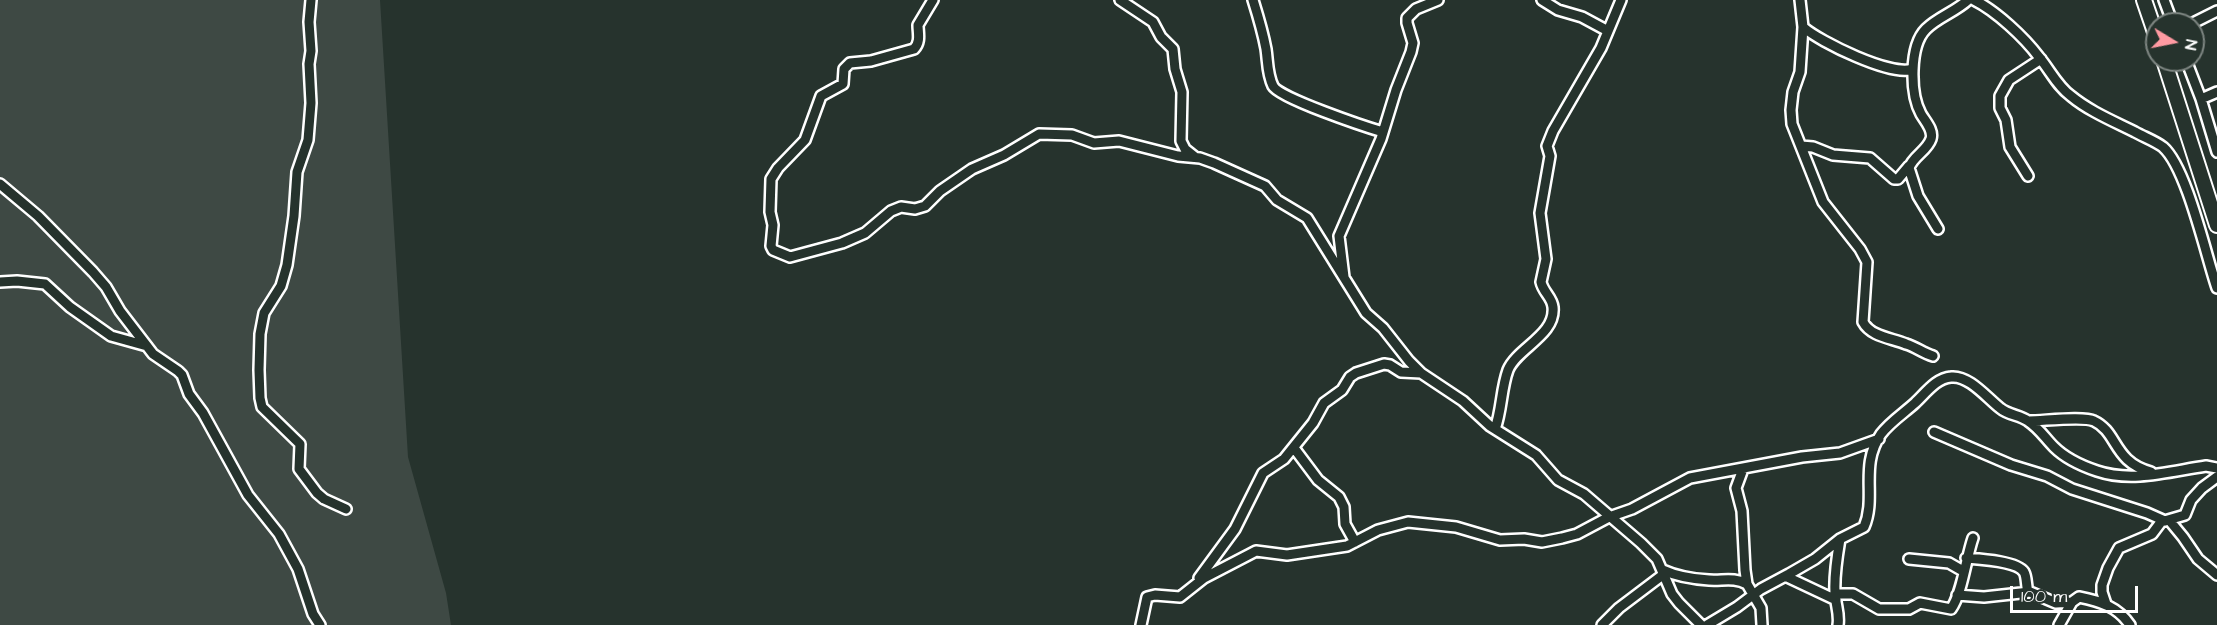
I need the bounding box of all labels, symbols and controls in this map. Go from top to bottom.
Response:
north arrow [2145,12,2205,72]
text: N [2179,38,2202,52]
scale bar [2013,574,2140,612]
text: 100 m [2021,584,2067,609]

